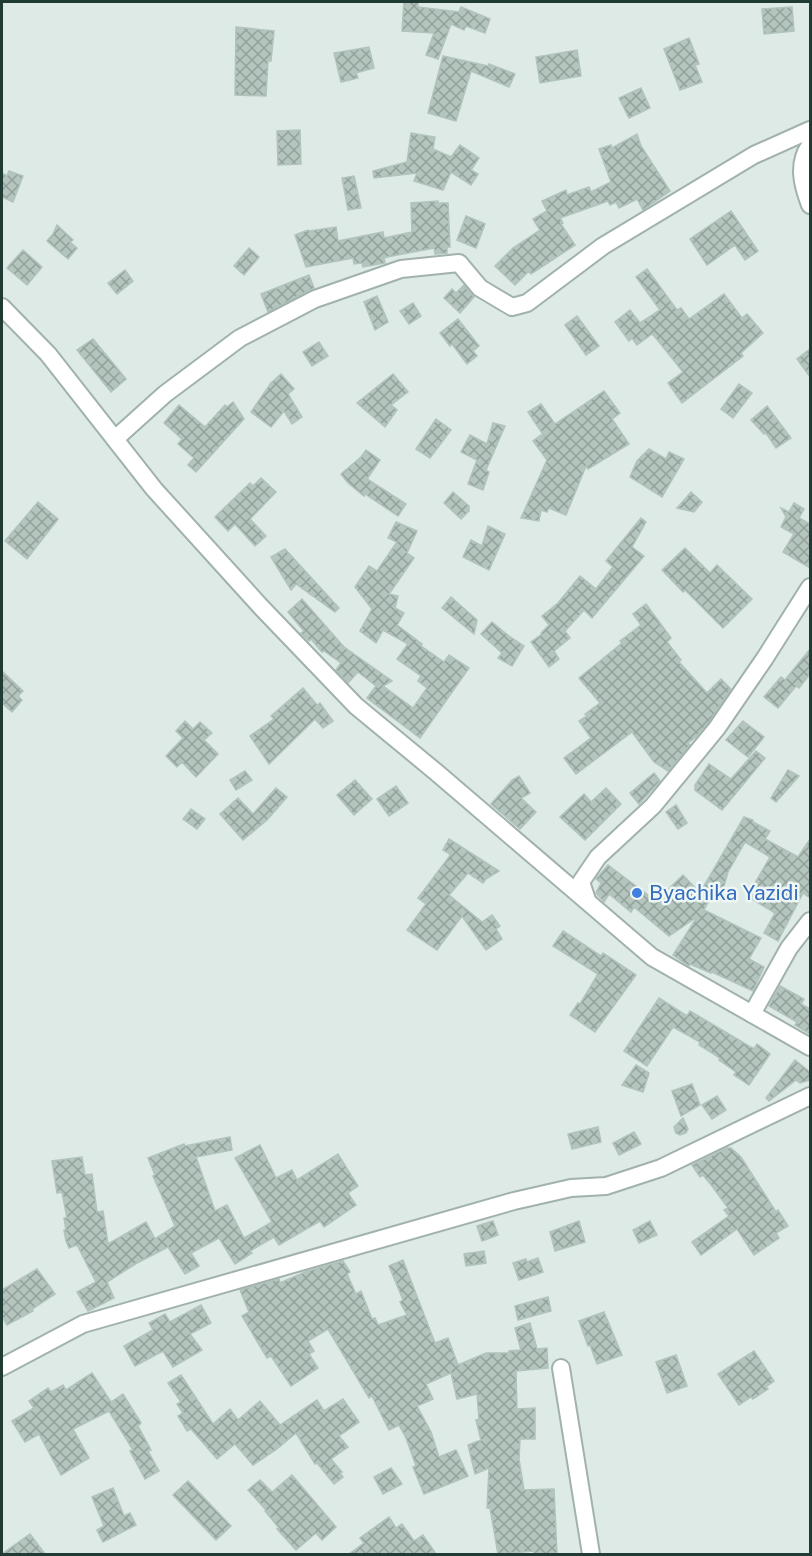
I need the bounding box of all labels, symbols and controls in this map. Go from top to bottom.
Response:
place label: Byachika Yazidi [649,880,799,905]
marker: Byachika Yazidi [630,886,644,900]

